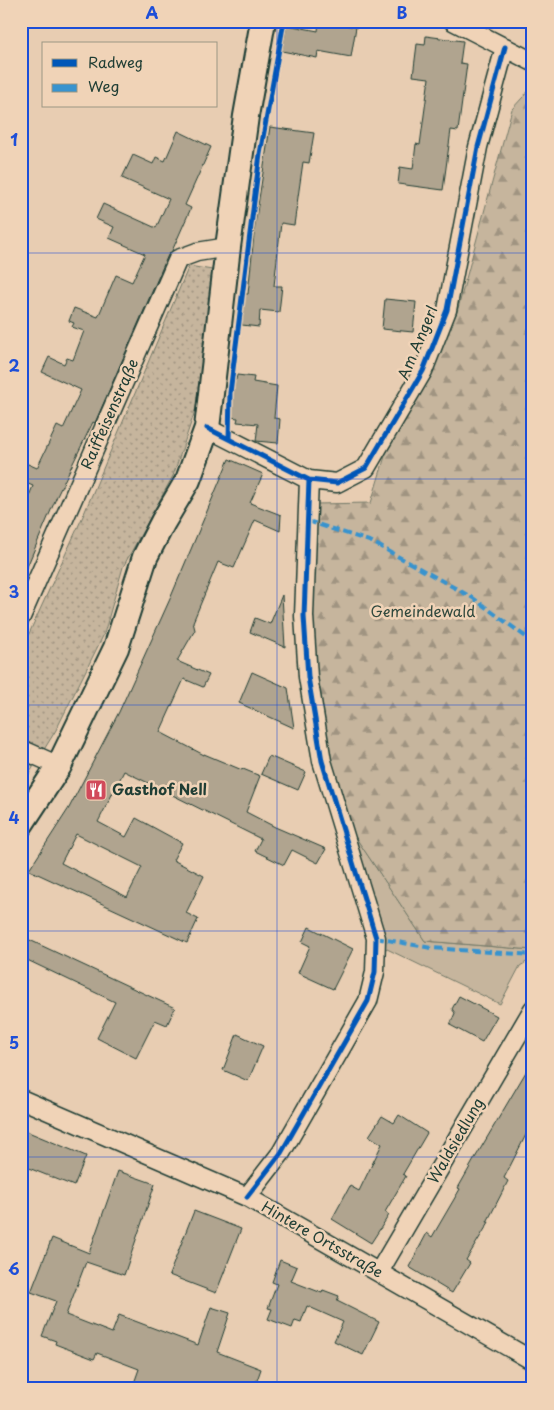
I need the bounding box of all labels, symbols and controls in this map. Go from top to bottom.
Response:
text: A [146,0,159,24]
text: B [397,0,408,24]
legend [42,42,218,108]
text: Radweg [88,50,143,73]
text: Weg [88,74,119,97]
text: 1 [10,127,18,151]
street label: Am Angerl [391,302,443,383]
text: 2 [8,353,20,377]
street label: Raiffeisenstraße [74,354,143,472]
text: 3 [9,579,19,603]
park label: Gemeindewald [370,599,476,622]
place label: Gasthof Nell [112,777,207,800]
restaurant icon: Gasthof Nell [84,778,108,802]
text: 4 [9,805,20,829]
text: 5 [9,1030,19,1054]
street label: Waldsiedlung [421,1093,489,1187]
street label: Hintere Ortsstraße [258,1194,388,1283]
text: 6 [8,1256,20,1280]

